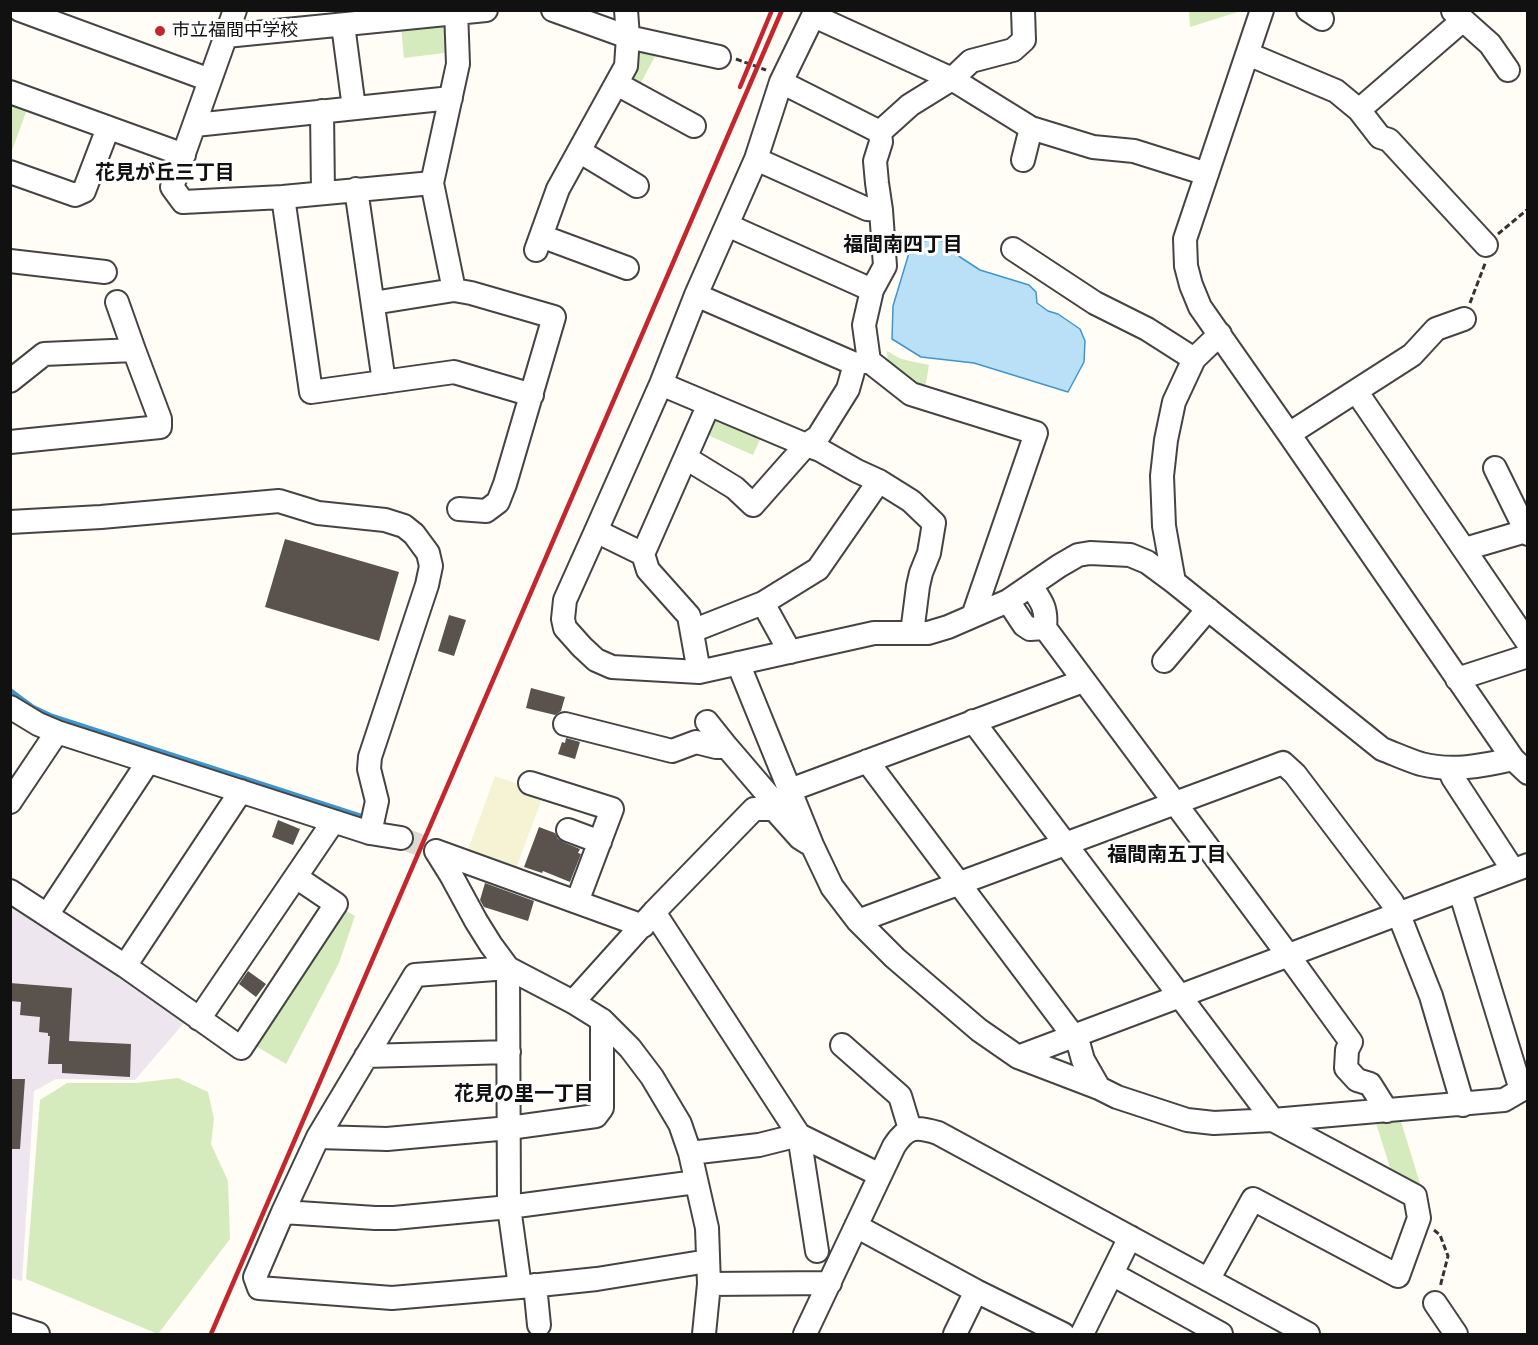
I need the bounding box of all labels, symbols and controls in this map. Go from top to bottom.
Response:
place label: 市立福間中学校 [172,20,298,42]
marker: 市立福間中学校 [153,24,167,38]
district label: 花見が丘三丁目 [95,161,235,185]
district label: 福間南四丁目 [843,233,963,257]
district label: 福間南五丁目 [1107,843,1227,867]
district label: 花見の里一丁目 [454,1082,594,1106]

